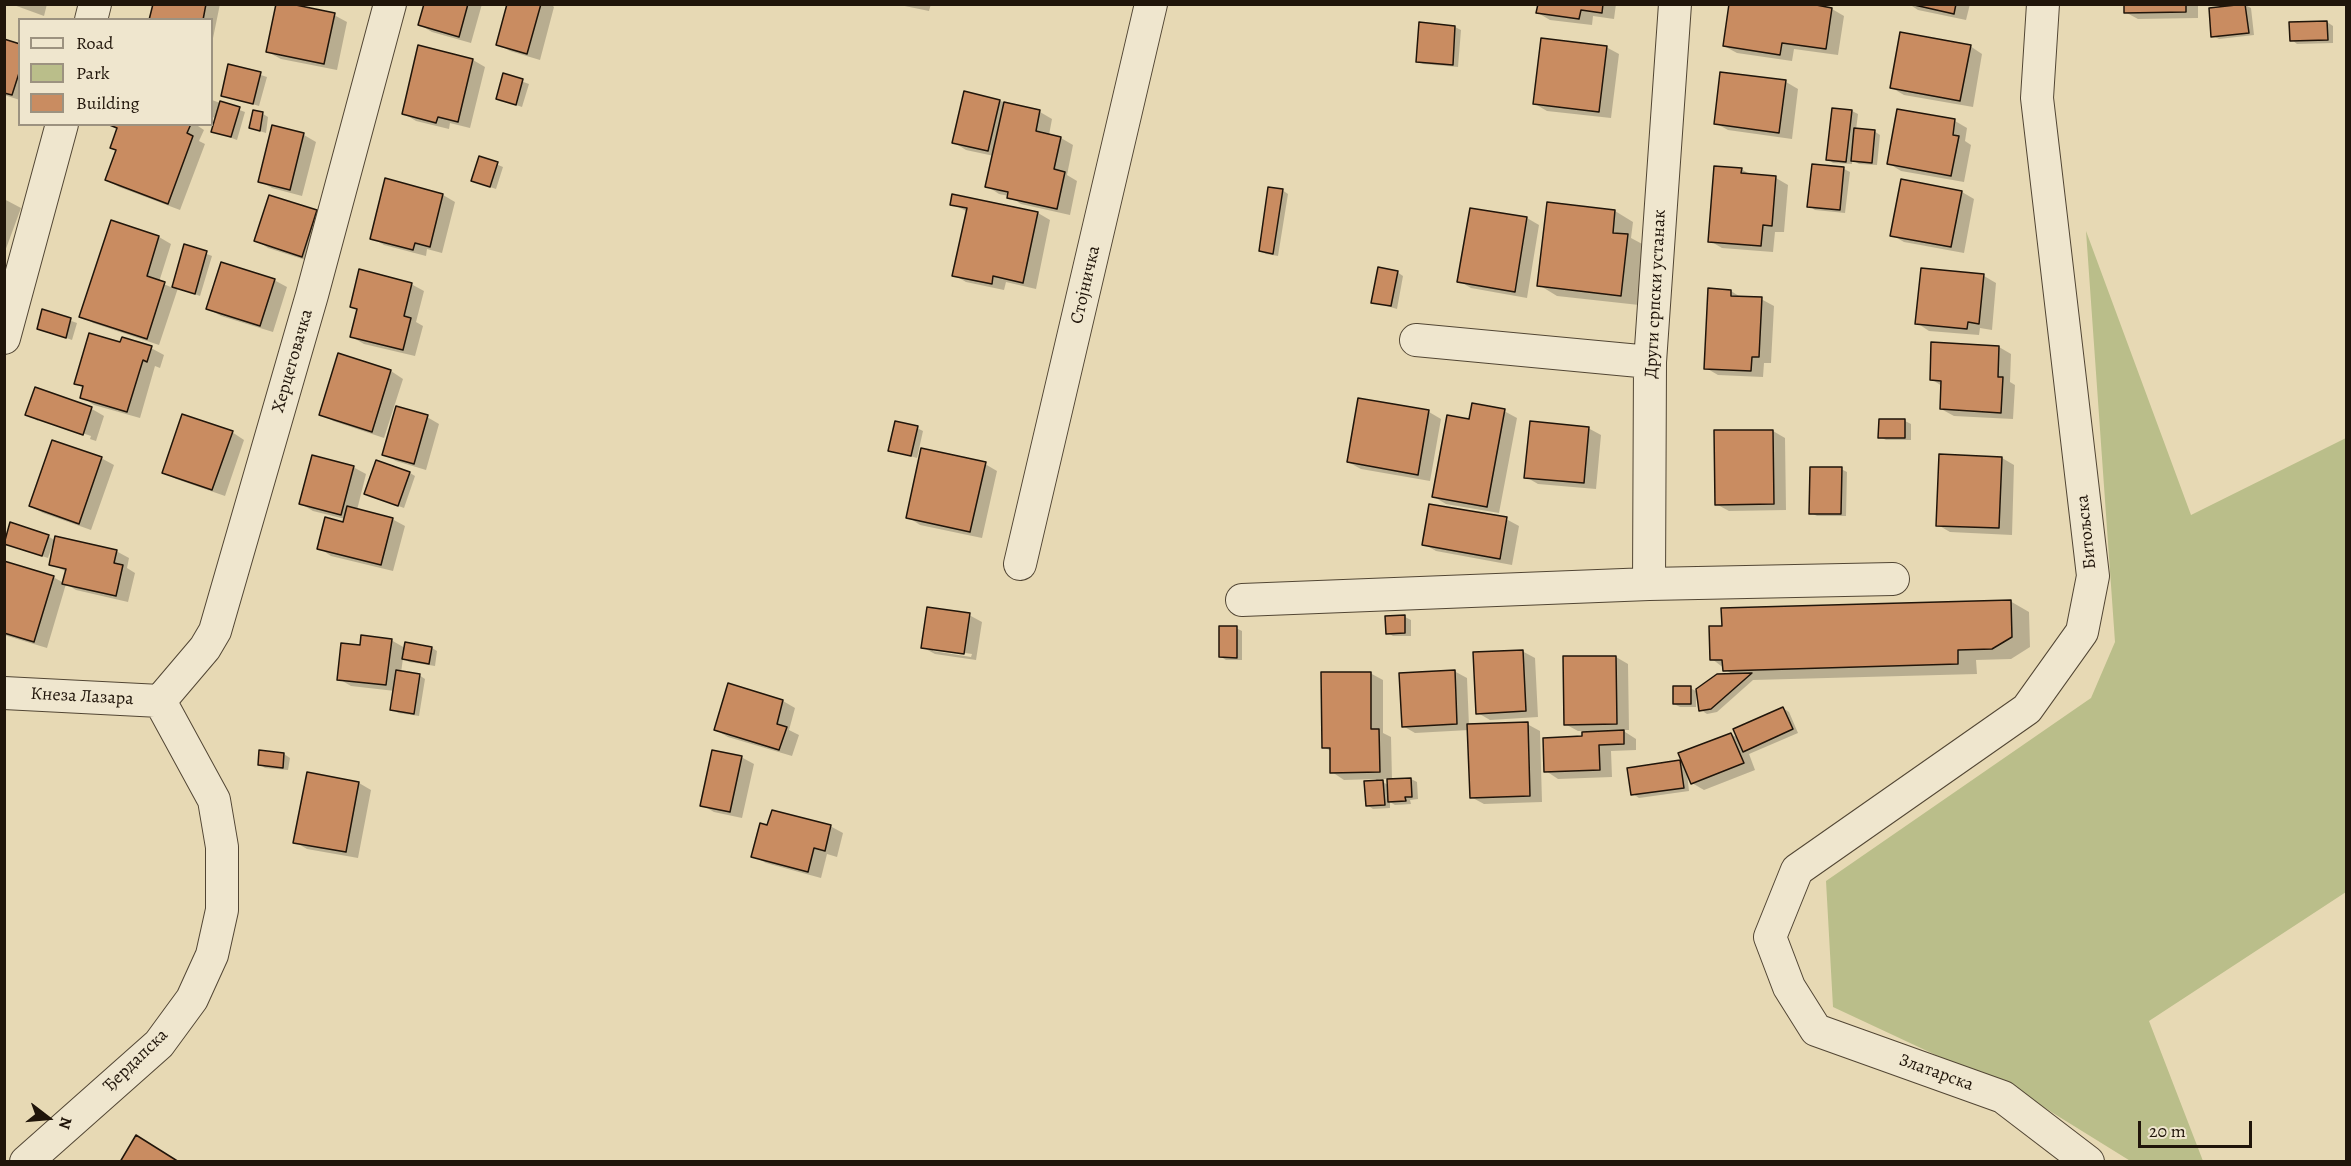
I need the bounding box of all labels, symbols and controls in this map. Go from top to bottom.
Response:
legend [18,18,213,126]
text: Road [76,31,113,55]
text: Park [76,61,110,85]
text: Building [76,91,140,115]
street label: Други српски устанак [1641,209,1671,379]
street label: Стојничка [1067,244,1105,326]
street label: Херцеговачка [268,307,318,415]
street label: Битољска [2072,494,2102,570]
street label: Кнеза Лазара [30,684,134,710]
street label: Ђердапска [99,1025,173,1097]
street label: Златарска [1896,1050,1976,1096]
north arrow [18,1088,78,1148]
scale bar [2141,1109,2255,1147]
text: N [53,1114,77,1132]
text: 20 m [2149,1119,2186,1143]

